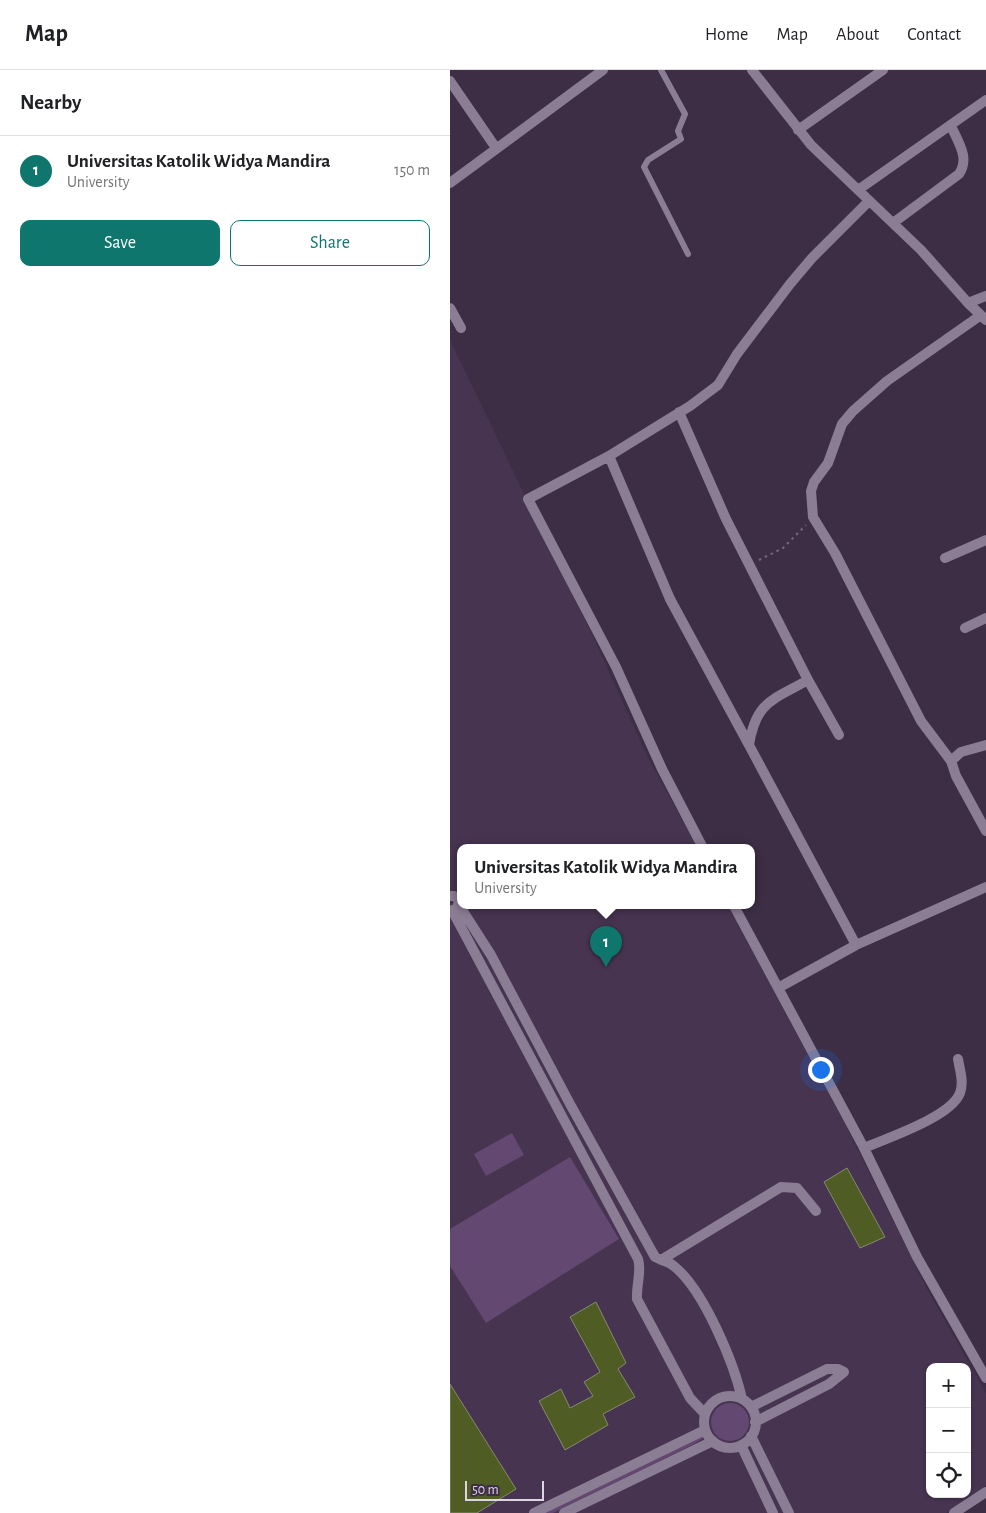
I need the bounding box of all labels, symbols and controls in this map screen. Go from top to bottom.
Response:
text: Map [25,22,68,46]
text: Home [705,26,748,44]
text: Map [776,26,808,44]
text: About [836,26,879,44]
text: Contact [907,26,961,44]
text: Nearby [20,92,81,113]
text: Universitas Katolik Widya Mandira [67,152,330,171]
text: 1 [33,162,39,178]
text: 150 m [394,162,430,178]
text: University [67,174,130,190]
button: Save [20,220,220,266]
button: Share [230,220,430,266]
popup [457,844,755,909]
text: Universitas Katolik Widya Mandira [474,858,738,877]
text: University [474,880,537,896]
pin: 1 [590,926,622,967]
your location [808,1057,834,1083]
map controls [926,1363,971,1498]
button: + [926,1363,971,1408]
button: − [926,1408,971,1453]
button: locate [926,1453,971,1498]
scale bar [465,1478,544,1501]
text: 50 m [472,1483,499,1497]

